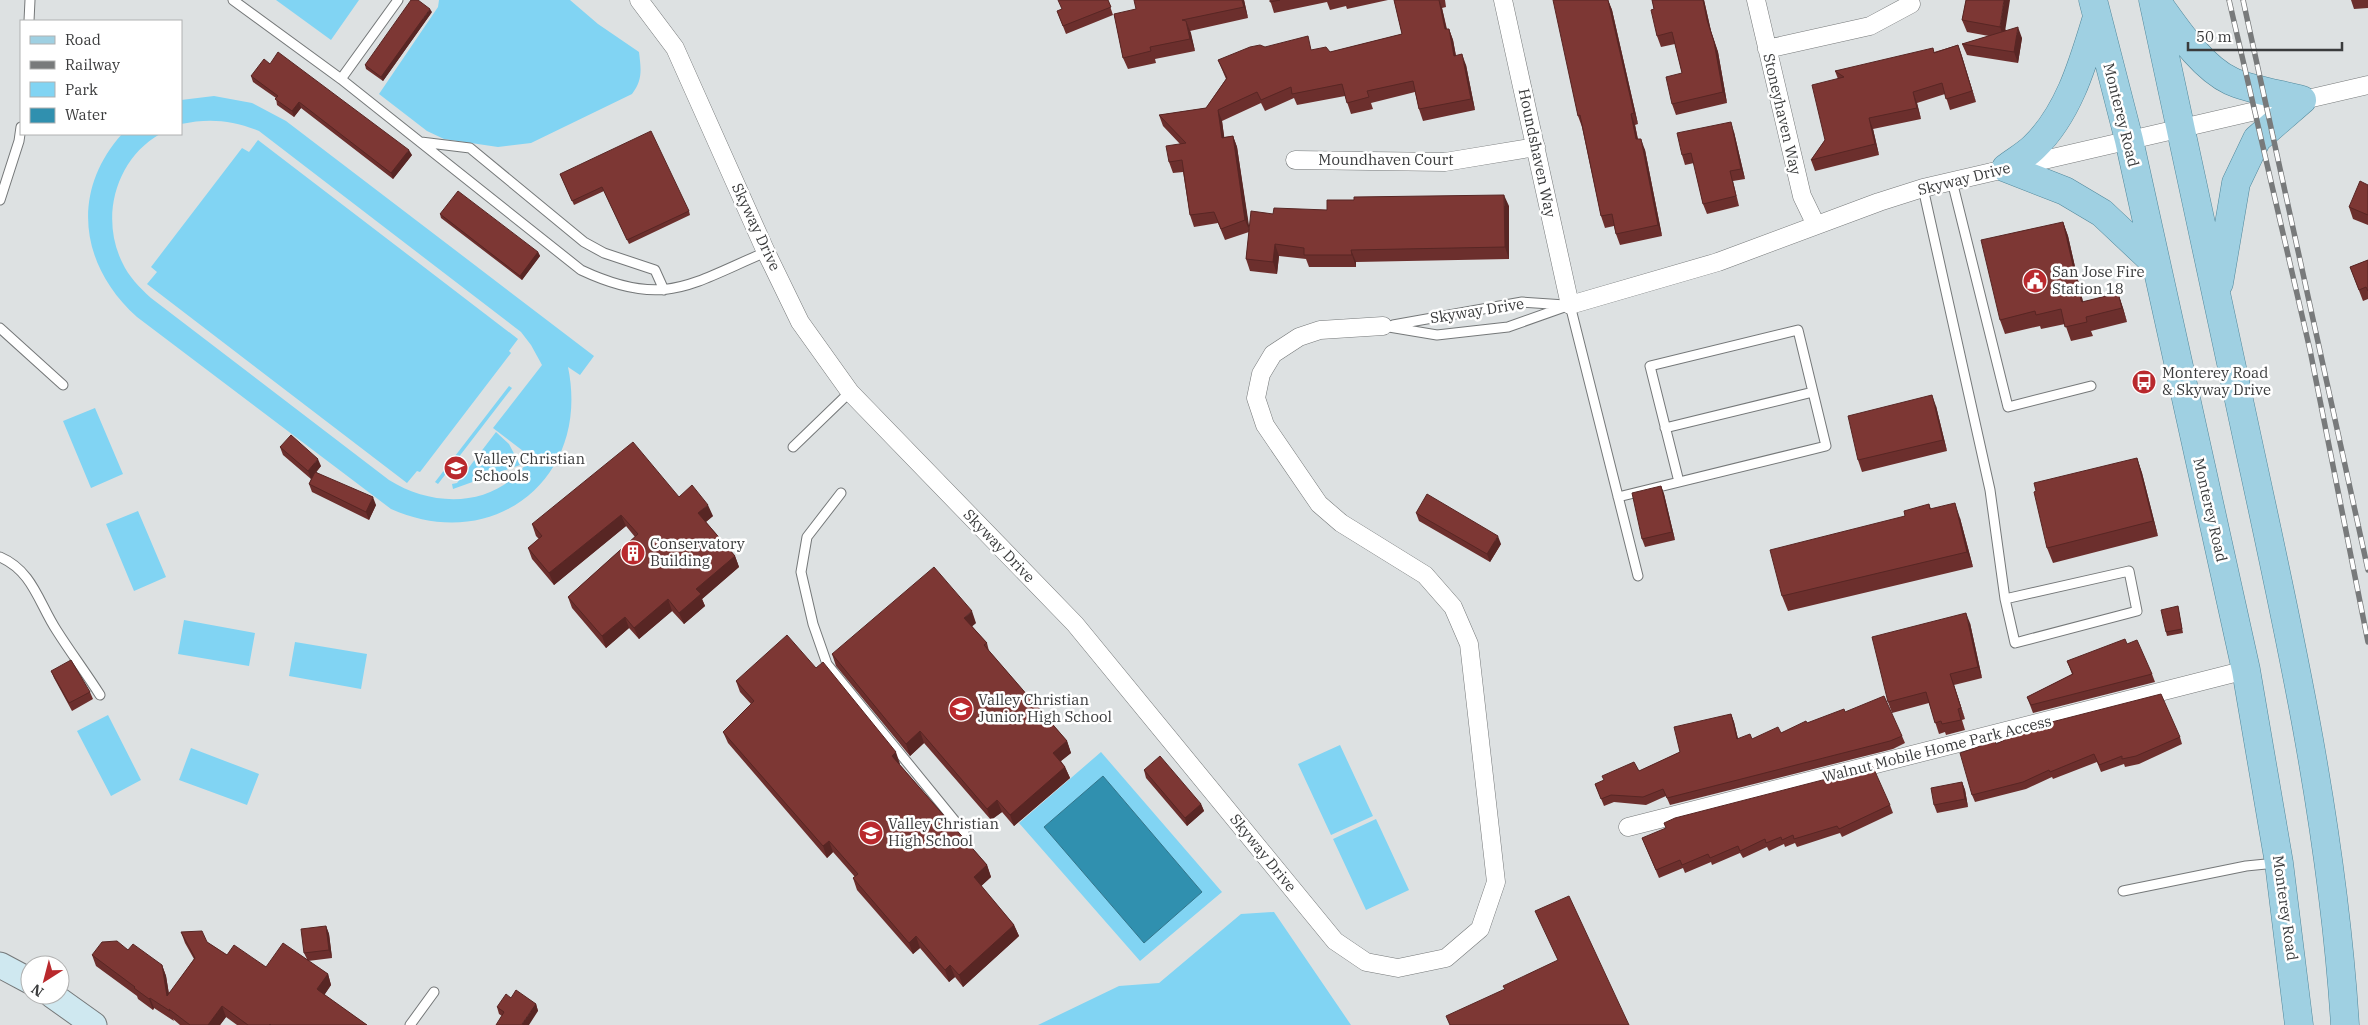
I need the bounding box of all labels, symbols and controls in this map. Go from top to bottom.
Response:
legend [20,20,182,135]
scale bar [2188,20,2342,52]
text: 50 m [2196,27,2232,46]
text: Road [65,30,101,49]
street label: Stoneyhaven Way [1759,51,1806,177]
text: Railway [65,55,120,74]
street label: Monterey Road [2099,61,2144,169]
text: Park [65,80,98,99]
street label: Houndshaven Way [1515,87,1560,219]
text: Water [65,105,107,124]
street label: Moundhaven Court [1318,150,1454,169]
street label: Skyway Drive [1916,158,2012,199]
street label: Skyway Drive [728,180,785,274]
place label: San Jose Fire Station 18 [2052,262,2145,298]
public building icon: San Jose Fire Station 18 [2022,268,2048,294]
street label: Skyway Drive [1429,294,1525,327]
place label: Monterey Road & Skyway Drive [2162,363,2271,399]
bus stop icon: Monterey Road & Skyway Drive [2131,369,2157,395]
place label: Valley Christian Schools [474,449,586,485]
school or university icon: Valley Christian Schools [443,455,469,481]
street label: Monterey Road [2189,456,2232,564]
street label: Skyway Drive [960,505,1039,586]
place label: Conservatory Building [650,534,745,570]
building icon: Conservatory Building [620,540,646,566]
place label: Valley Christian Junior High School [978,690,1112,726]
school or university icon: Valley Christian Junior High School [948,696,974,722]
street label: Walnut Mobile Home Park Access [1820,711,2053,786]
street label: Skyway Drive [1226,810,1301,896]
place label: Valley Christian High School [888,814,1000,850]
school or university icon: Valley Christian High School [858,820,884,846]
street label: Monterey Road [2269,854,2302,962]
north arrow [20,955,70,1005]
text: N [28,980,47,1001]

